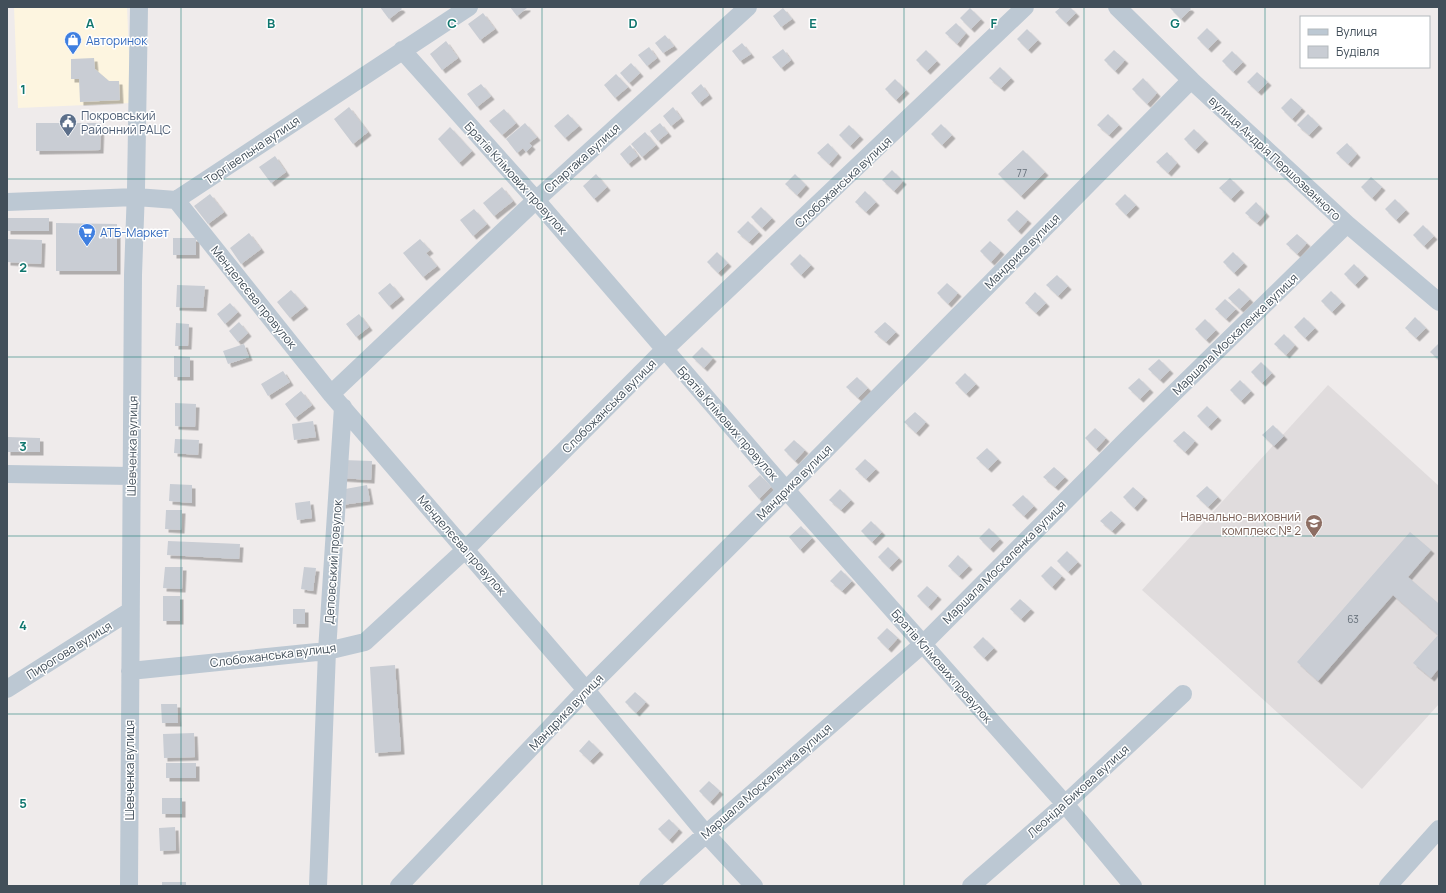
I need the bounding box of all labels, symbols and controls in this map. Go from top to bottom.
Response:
text: A [86,14,95,32]
text: B [267,14,275,32]
text: C [447,14,457,32]
text: D [628,14,638,32]
text: E [809,14,817,32]
text: F [991,14,998,32]
text: G [1170,14,1180,32]
legend [1300,16,1430,68]
text: Вулиця [1336,23,1377,40]
shop icon: Авторинок [63,30,83,55]
place label: Авторинок [86,32,148,49]
text: Будівля [1336,43,1379,60]
text: 1 [20,80,26,98]
street label: вулиця Андрія Першозванного [1205,92,1345,224]
place label: Покровський Районний РАЦС [81,107,171,138]
public building icon: Покровський Районний РАЦС [58,112,78,137]
street label: Торгівельна вулиця [201,112,303,188]
street label: Братів Клімових провулок [461,118,572,239]
street label: Спартака вулиця [540,119,624,197]
street label: Слобожанська вулиця [791,133,895,231]
house number: 77 [1017,166,1027,180]
street label: Мандрика вулиця [981,210,1063,292]
supermarket icon: АТБ-Маркет [77,222,97,247]
place label: АТБ-Маркет [100,224,169,241]
street label: Менделєєва провулок [207,242,301,353]
text: 2 [19,258,27,276]
street label: Маршала Москаленка вулиця [1169,269,1301,399]
street label: Слобожанська вулиця [558,355,660,457]
street label: Братів Клімових провулок [674,362,783,484]
street label: Шевченка вулиця [123,396,141,496]
text: 3 [19,437,27,455]
street label: Мандрика вулиця [753,441,835,523]
street label: Менделєєва провулок [414,491,511,600]
street label: Маршала Москаленка вулиця [938,496,1070,628]
street label: Деповський провулок [320,498,346,625]
place label: Навчально-виховний комплекс № 2 [1181,508,1301,539]
school or university icon: Навчально-виховний комплекс № 2 [1304,513,1324,538]
street label: Братів Клімових провулок [888,605,997,727]
house number: 63 [1347,612,1359,626]
text: 4 [19,616,27,634]
street label: Пирогова вулиця [23,617,115,683]
street label: Слобожанська вулиця [209,639,337,671]
street label: Мандрика вулиця [525,670,607,754]
street label: Маршала Москаленка вулиця [697,719,835,843]
street label: Шевченка вулиця [121,720,138,820]
street label: Леоніда Бикова вулиця [1023,741,1133,841]
text: 5 [19,794,27,812]

